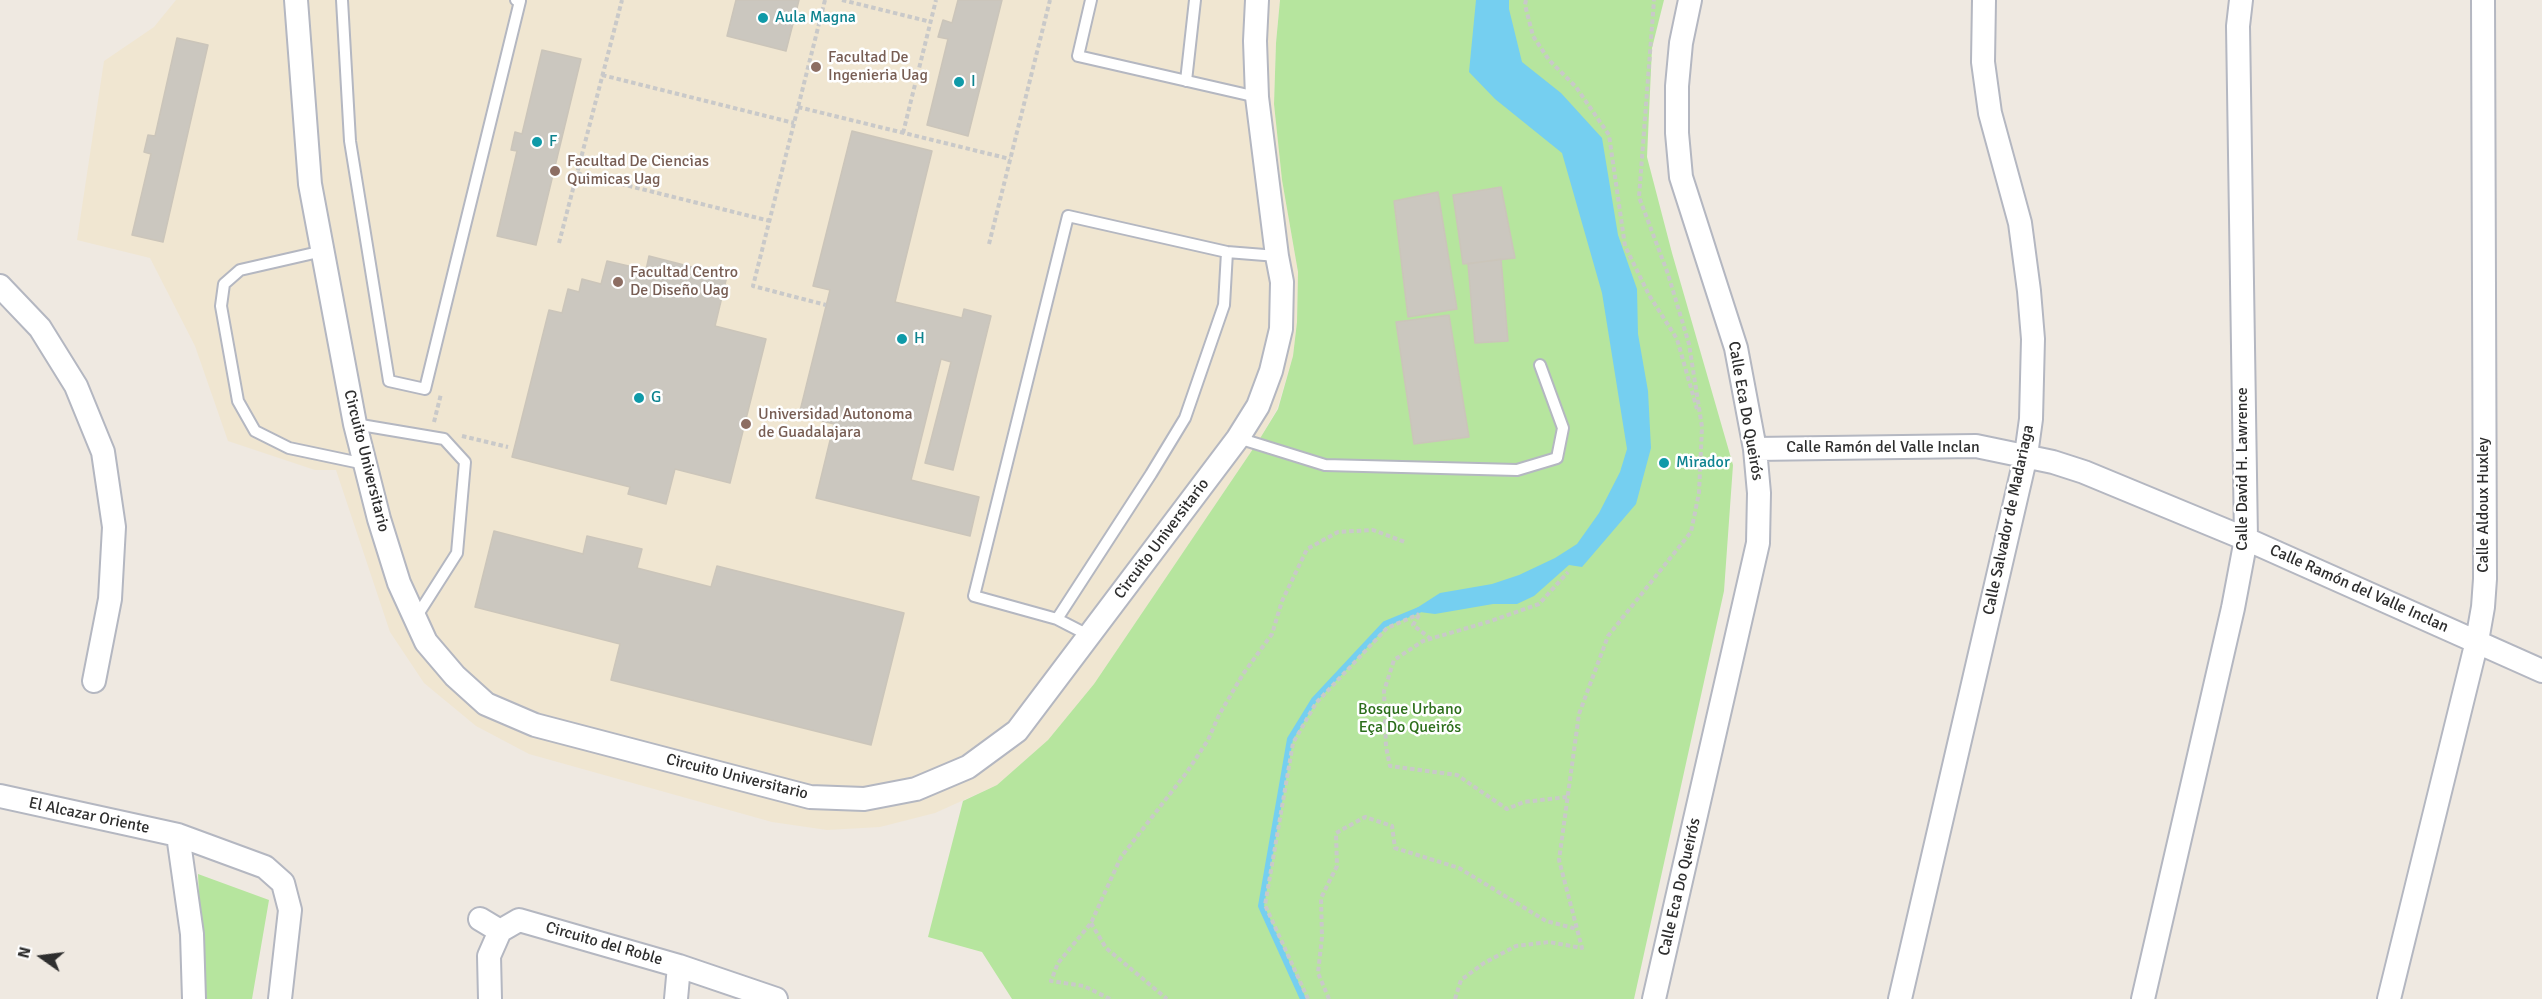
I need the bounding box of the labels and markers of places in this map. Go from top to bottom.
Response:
place label: Aula Magna [775,8,856,28]
marker: Aula Magna [756,11,770,25]
place label: Facultad De Ingenieria Uag [828,48,928,86]
marker: Facultad De Ingenieria Uag [809,60,823,74]
place label: I [971,72,976,92]
marker: I [952,75,966,89]
place label: F [549,132,557,152]
marker: F [530,135,544,149]
place label: Facultad De Ciencias Quimicas Uag [567,152,709,190]
marker: Facultad De Ciencias Quimicas Uag [548,164,562,178]
place label: Facultad Centro De Diseño Uag [630,263,738,301]
marker: Facultad Centro De Diseño Uag [611,275,625,289]
place label: H [914,329,925,349]
marker: H [895,332,909,346]
place label: G [651,388,661,408]
marker: G [632,391,646,405]
place label: Universidad Autonoma de Guadalajara [758,405,913,443]
marker: Universidad Autonoma de Guadalajara [739,417,753,431]
place label: Mirador [1676,453,1730,473]
marker: Mirador [1657,456,1671,470]

